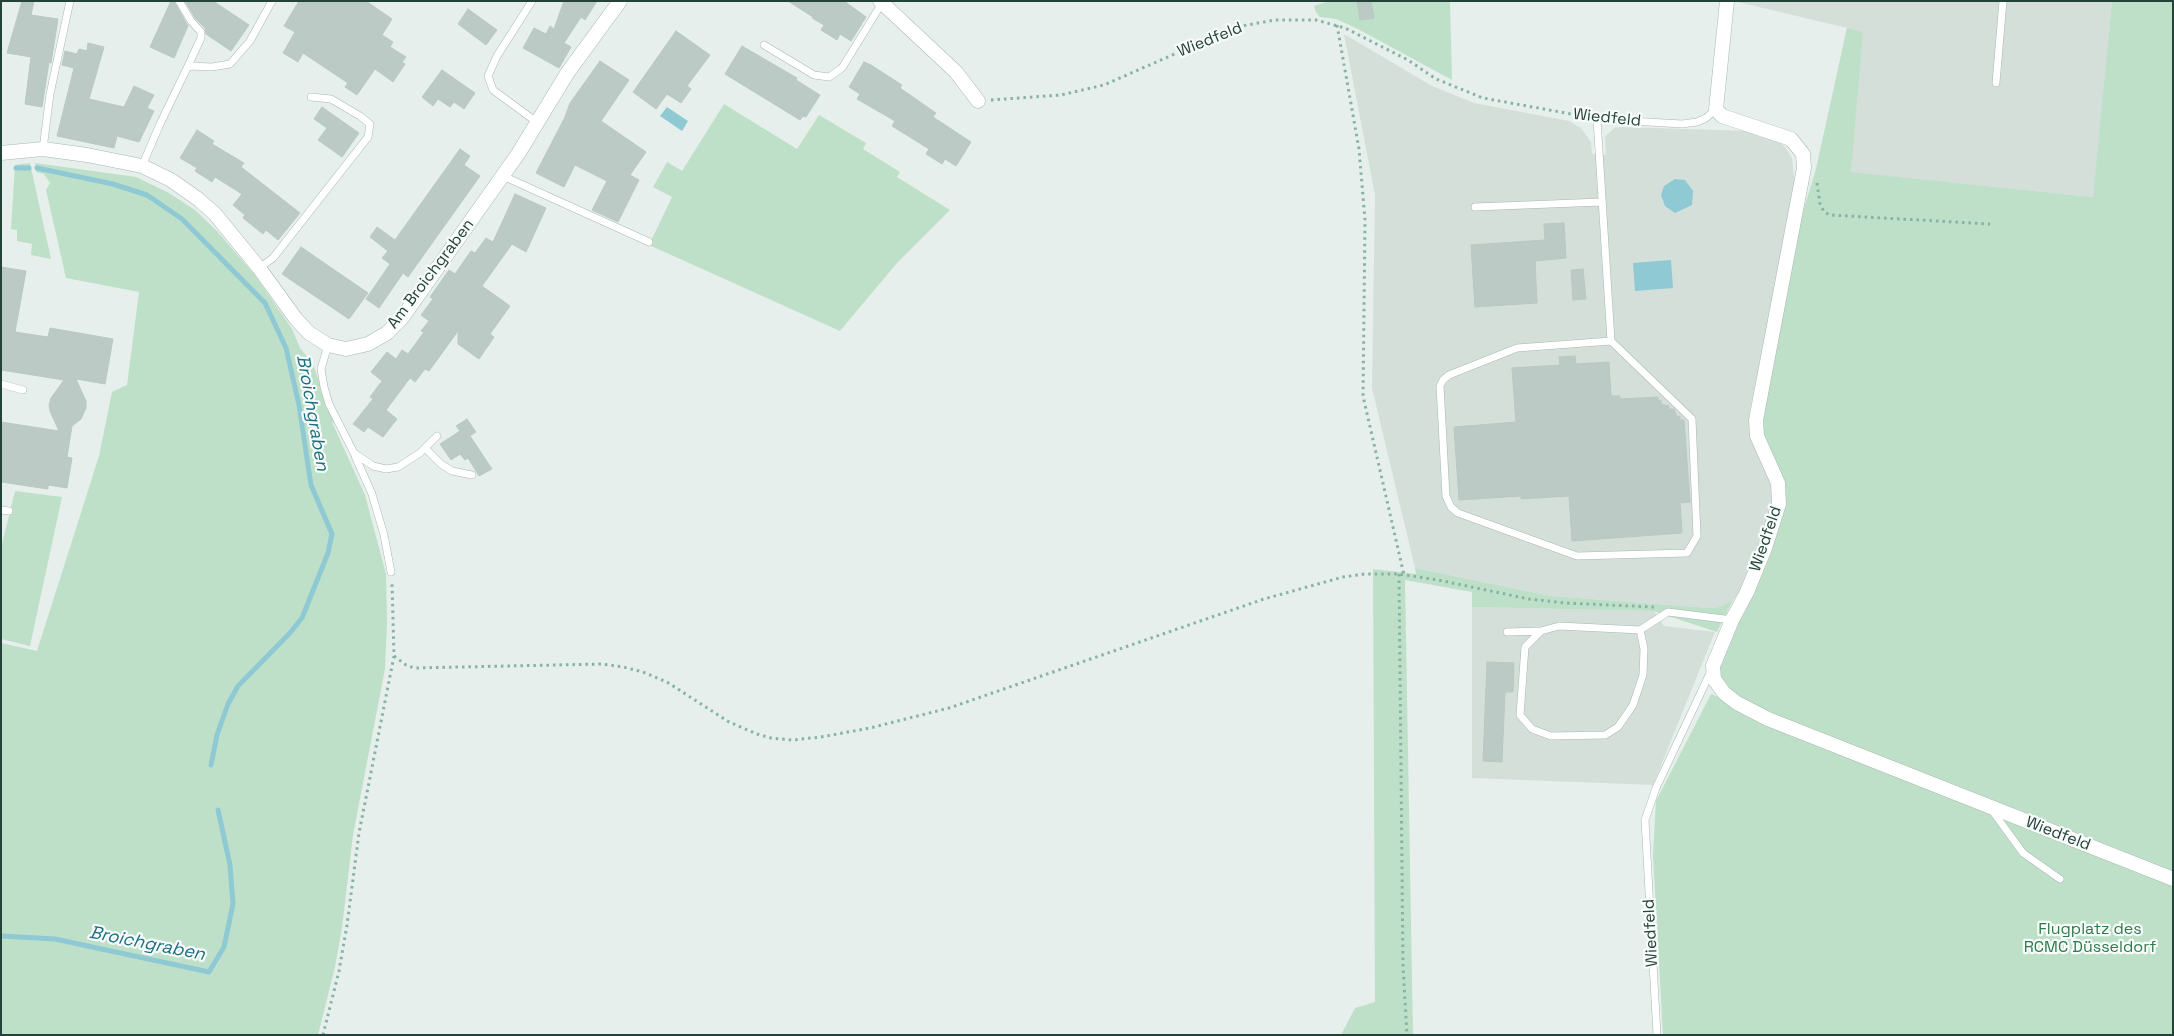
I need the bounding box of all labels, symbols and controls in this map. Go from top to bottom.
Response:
street label: Wiedfeld [1175,18,1245,62]
street label: Wiedfeld [1572,105,1642,131]
street label: Am Broichgraben [384,215,478,333]
water label: Broichgraben [291,353,333,473]
street label: Wiedfeld [1746,504,1786,574]
street label: Wiedfeld [2023,813,2093,855]
street label: Wiedfeld [1640,899,1662,967]
park label: Flugplatz des RCMC Düsseldorf [2024,920,2156,958]
water label: Broichgraben [87,922,207,966]

